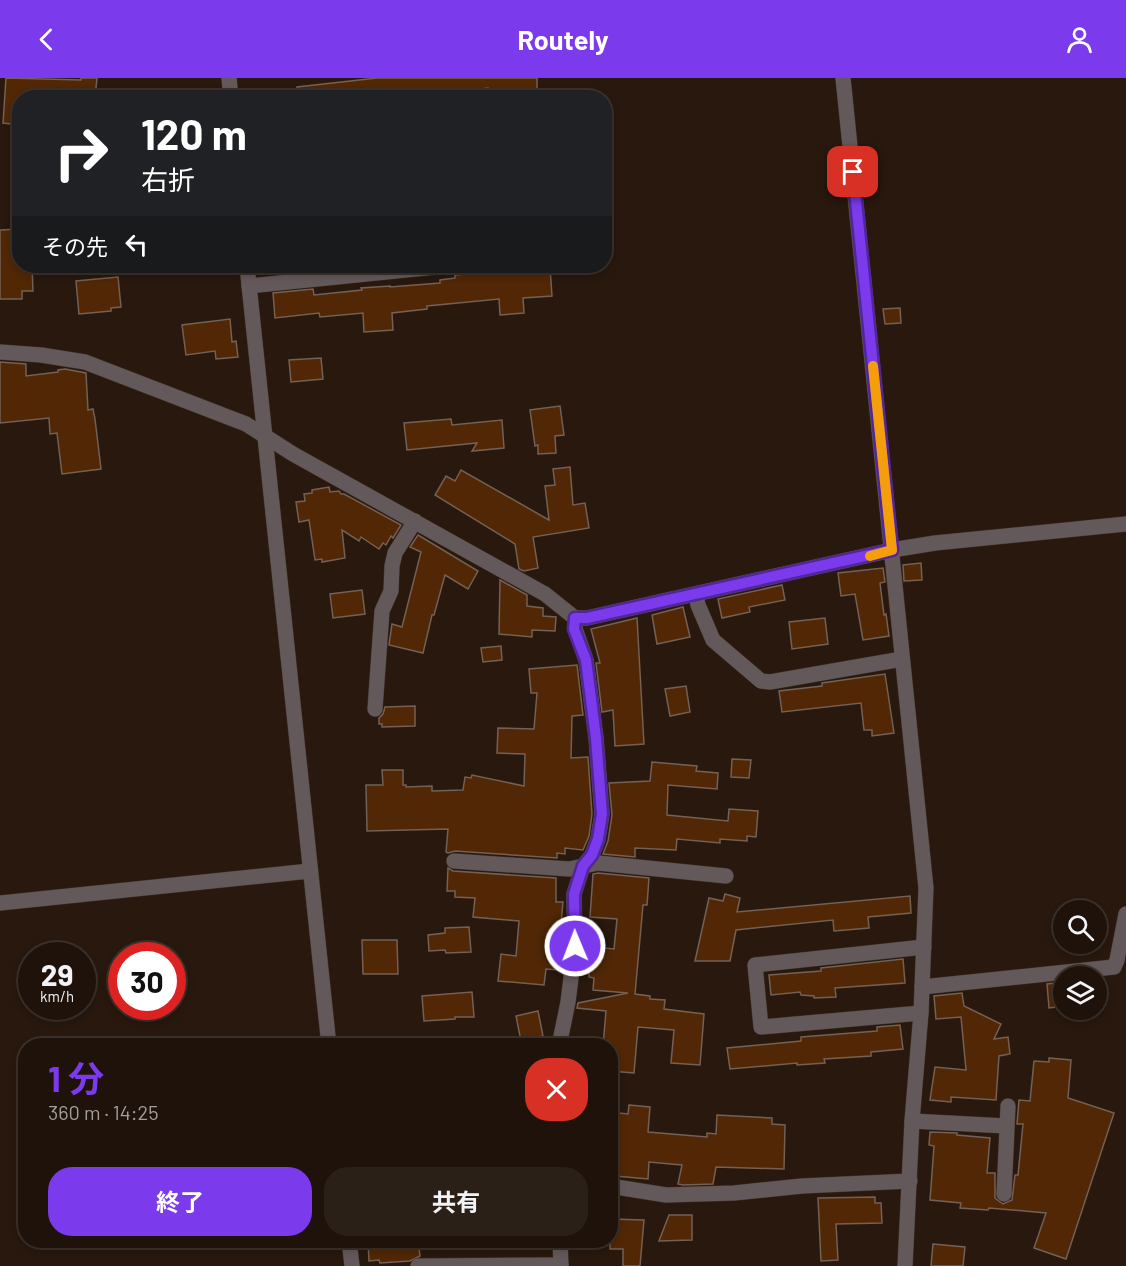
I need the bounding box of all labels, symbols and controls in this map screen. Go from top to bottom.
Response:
icon: back [30,23,63,56]
text: Routely [517,23,609,55]
icon: person [1063,23,1096,56]
text: 120 m [141,108,247,158]
icon: right [42,114,120,192]
pin [827,146,878,197]
icon: arrive [836,155,869,188]
text: 右折 [141,163,195,195]
icon: left [120,228,153,261]
text: その先 [42,233,108,259]
map controls [1053,900,1107,1020]
button: search [1053,900,1107,954]
position arrow [543,914,607,978]
speed limit sign: 30 [108,942,186,1020]
text: 29 [41,956,73,992]
button: layers [1053,966,1107,1020]
text: km/h [40,987,74,1005]
text: 1 分 [48,1056,104,1099]
button: close [525,1058,588,1121]
text: 360 m · 14:25 [48,1100,158,1124]
button: 終了 [48,1167,312,1236]
button: 共有 [324,1167,588,1236]

